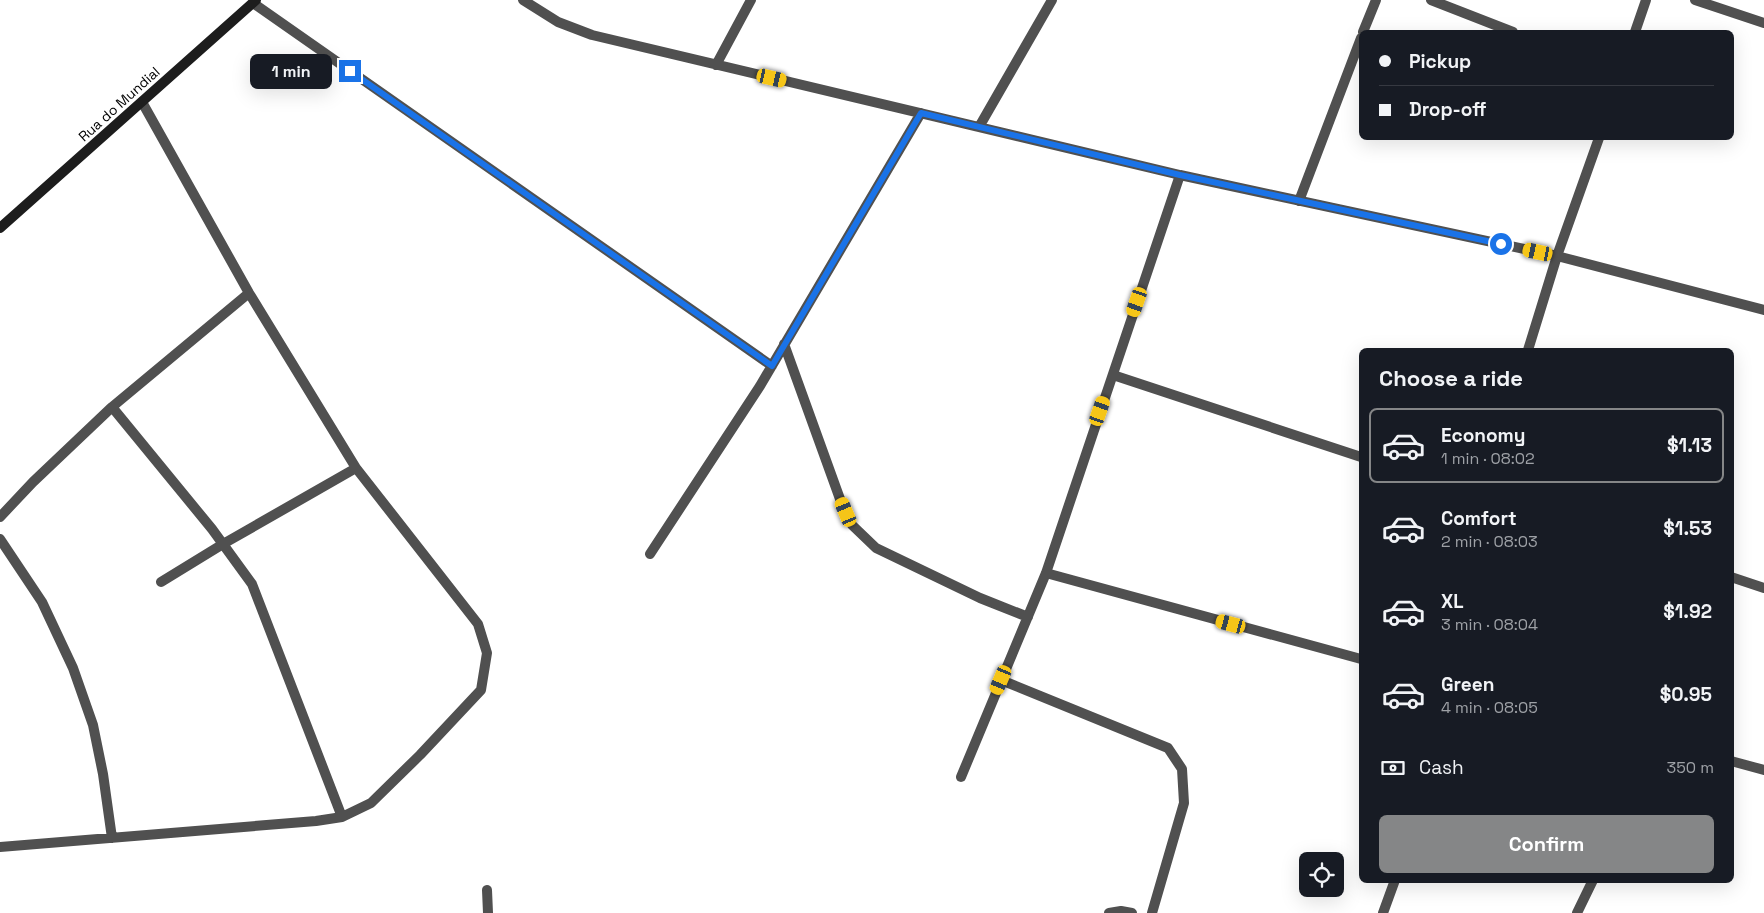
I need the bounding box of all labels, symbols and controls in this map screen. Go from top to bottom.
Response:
text: Pickup [1409,49,1471,74]
callout: 1 min [250,54,332,88]
route end [339,60,361,82]
text: 1 min [271,61,311,82]
street label: Rua do Mundial [75,63,163,145]
car [755,67,788,89]
text: Drop-off [1409,97,1487,122]
route start [1490,233,1512,255]
car [1521,242,1554,262]
car [1125,285,1148,319]
text: Choose a ride [1379,364,1523,392]
car [1088,394,1111,428]
icon: car [1381,423,1426,468]
text: Economy [1441,423,1525,448]
text: $1.13 [1667,433,1712,458]
text: 1 min · 08:02 [1441,448,1535,469]
car [833,495,858,529]
icon: car [1381,506,1426,551]
text: Comfort [1441,506,1517,531]
text: $1.53 [1663,516,1712,541]
text: 2 min · 08:03 [1441,531,1538,552]
icon: car [1381,589,1426,634]
text: XL [1441,589,1464,614]
text: $1.92 [1663,599,1712,624]
car [1214,613,1247,635]
text: 3 min · 08:04 [1441,614,1538,635]
car [988,663,1013,697]
icon: car [1381,672,1426,717]
text: Green [1441,672,1494,697]
text: $0.95 [1660,682,1712,707]
text: 4 min · 08:05 [1441,697,1538,718]
icon: cash [1379,754,1407,782]
text: Cash [1419,755,1464,780]
text: 350 m [1667,757,1714,778]
button: Confirm [1379,815,1714,873]
map controls [1299,852,1344,897]
button: locate [1299,852,1344,897]

